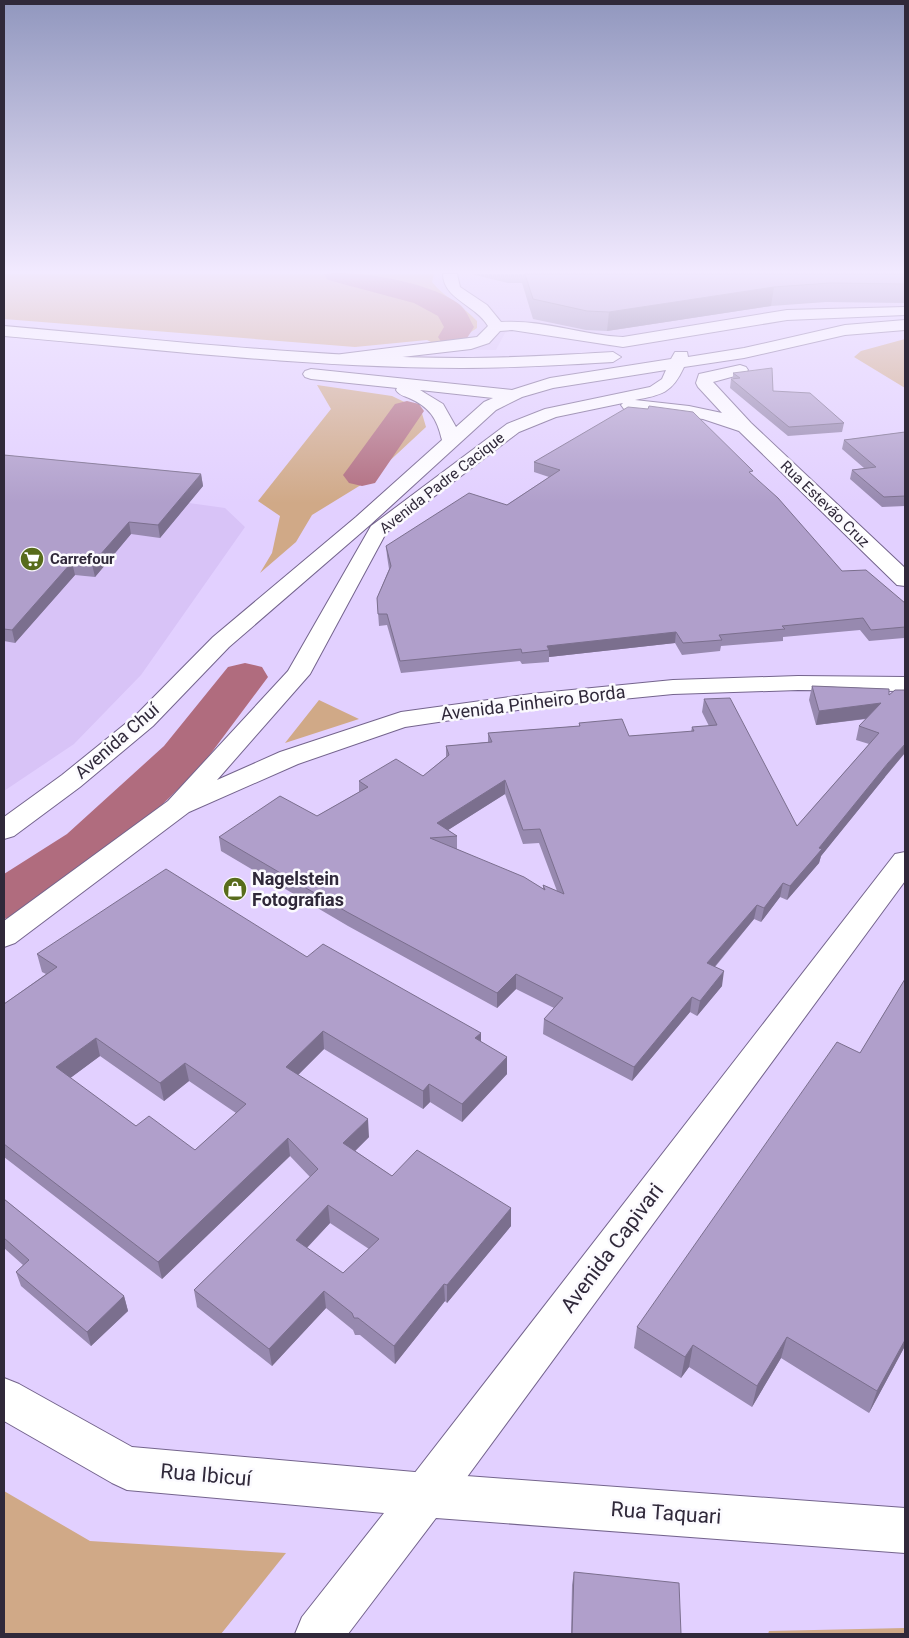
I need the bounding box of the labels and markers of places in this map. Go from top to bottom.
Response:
supermarket icon: Carrefour [19,546,45,572]
place label: Carrefour [50,550,115,568]
place label: Nagelstein Fotografias [252,868,344,910]
shop icon: Nagelstein Fotografias [222,876,248,902]

